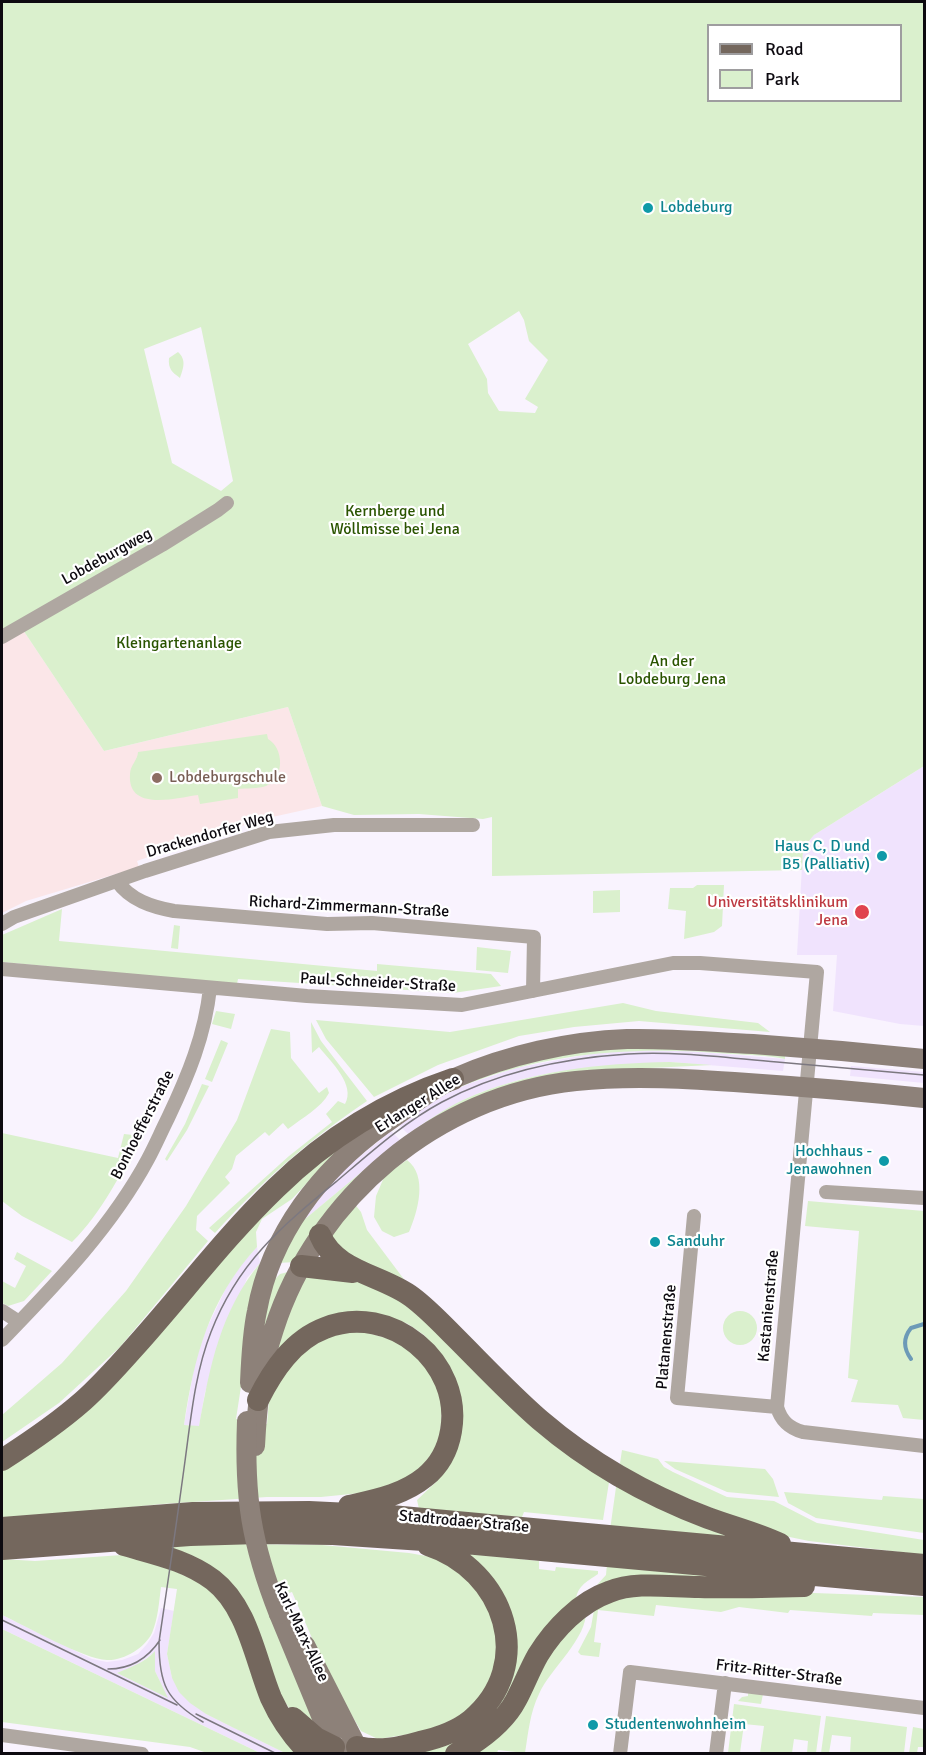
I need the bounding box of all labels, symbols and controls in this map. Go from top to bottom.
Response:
legend [707,24,902,102]
text: Road [765,38,804,60]
text: Park [765,68,800,90]
place label: Lobdeburg [660,198,733,218]
marker: Lobdeburg [641,201,655,215]
park label: Kernberge und Wöllmisse bei Jena [330,502,460,540]
street label: Lobdeburgweg [58,524,156,590]
park label: Kleingartenanlage [116,634,242,654]
park label: An der Lobdeburg Jena [618,652,726,690]
place label: Lobdeburgschule [169,768,286,788]
marker: Lobdeburgschule [150,771,164,785]
street label: Drackendorfer Weg [144,808,276,862]
place label: Haus C, D und B5 (Palliativ) [774,837,870,875]
marker: Haus C, D und B5 (Palliativ) [875,849,889,863]
street label: Richard-Zimmermann-Straße [248,892,450,922]
place label: Universitätsklinikum Jena [707,893,848,931]
marker: Universitätsklinikum Jena [853,903,871,921]
street label: Paul-Schneider-Straße [299,969,457,997]
street label: Bonhoefferstraße [107,1067,179,1183]
street label: Erlanger Allee [372,1070,464,1138]
place label: Hochhaus - Jenawohnen [786,1142,872,1180]
marker: Hochhaus - Jenawohnen [877,1154,891,1168]
place label: Sanduhr [667,1232,725,1252]
marker: Sanduhr [648,1235,662,1249]
street label: Kastanienstraße [755,1249,783,1363]
street label: Platanenstraße [653,1284,681,1390]
street label: Stadtrodaer Straße [398,1507,530,1537]
street label: Karl-Marx-Allee [269,1579,333,1685]
street label: Fritz-Ritter-Straße [715,1656,843,1690]
place label: Studentenwohnheim [605,1715,746,1735]
marker: Studentenwohnheim [586,1718,600,1732]

